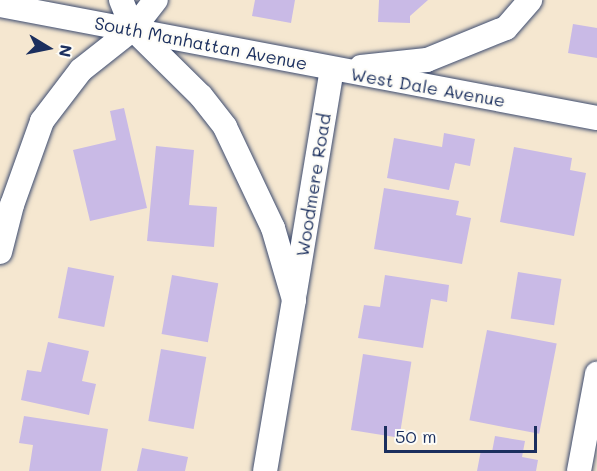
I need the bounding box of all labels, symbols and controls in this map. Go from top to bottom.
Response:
street label: South Manhattan Avenue [93,12,309,74]
north arrow [18,18,78,78]
text: N [55,43,78,59]
street label: West Dale Avenue [349,63,507,111]
street label: Woodmere Road [291,112,335,258]
scale bar [387,414,540,452]
text: 50 m [395,424,437,448]

